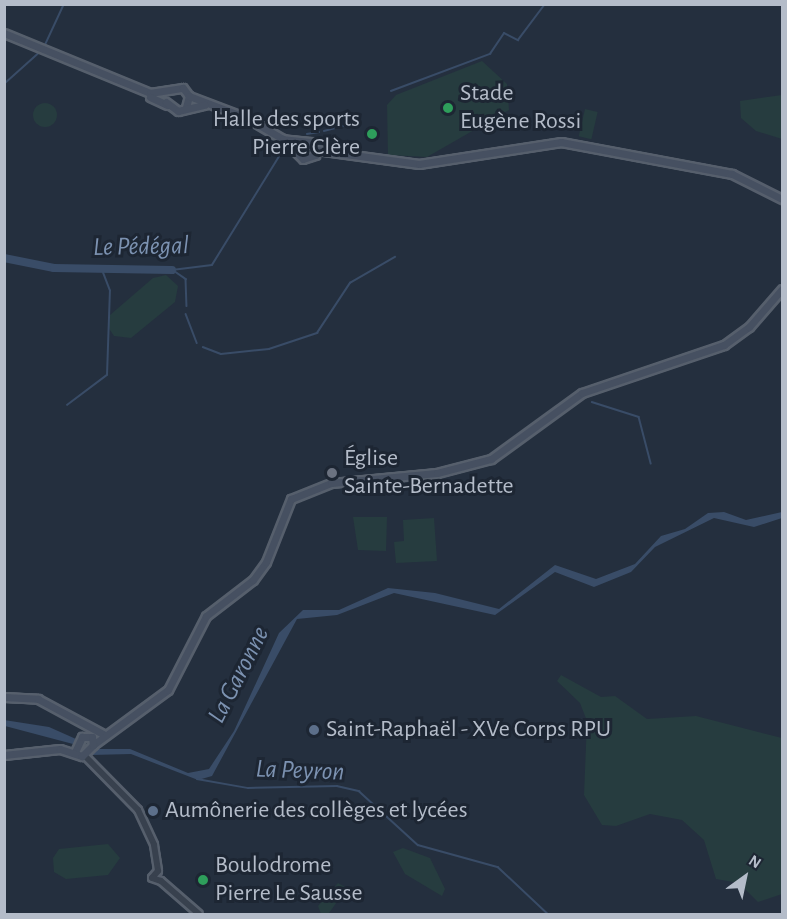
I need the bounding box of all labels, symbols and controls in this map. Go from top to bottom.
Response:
place label: Stade Eugène Rossi [460,80,581,136]
marker: Stade Eugène Rossi [441,101,455,115]
place label: Halle des sports Pierre Clère [213,106,360,162]
marker: Halle des sports Pierre Clère [365,127,379,141]
water label: Le Pédégal [93,231,189,263]
place label: Église Sainte-Bernadette [344,445,514,501]
marker: Église Sainte-Bernadette [325,466,339,480]
water label: La Garonne [201,621,277,729]
place label: Saint-Raphaël - XVe Corps RPU [326,716,611,744]
marker: Saint-Raphaël - XVe Corps RPU [307,723,321,737]
water label: La Peyron [255,754,345,788]
place label: Aumônerie des collèges et lycées [165,797,468,825]
marker: Aumônerie des collèges et lycées [146,804,160,818]
north arrow [715,847,775,907]
place label: Boulodrome Pierre Le Sausse [215,852,363,908]
text: N [746,852,764,872]
marker: Boulodrome Pierre Le Sausse [196,873,210,887]

